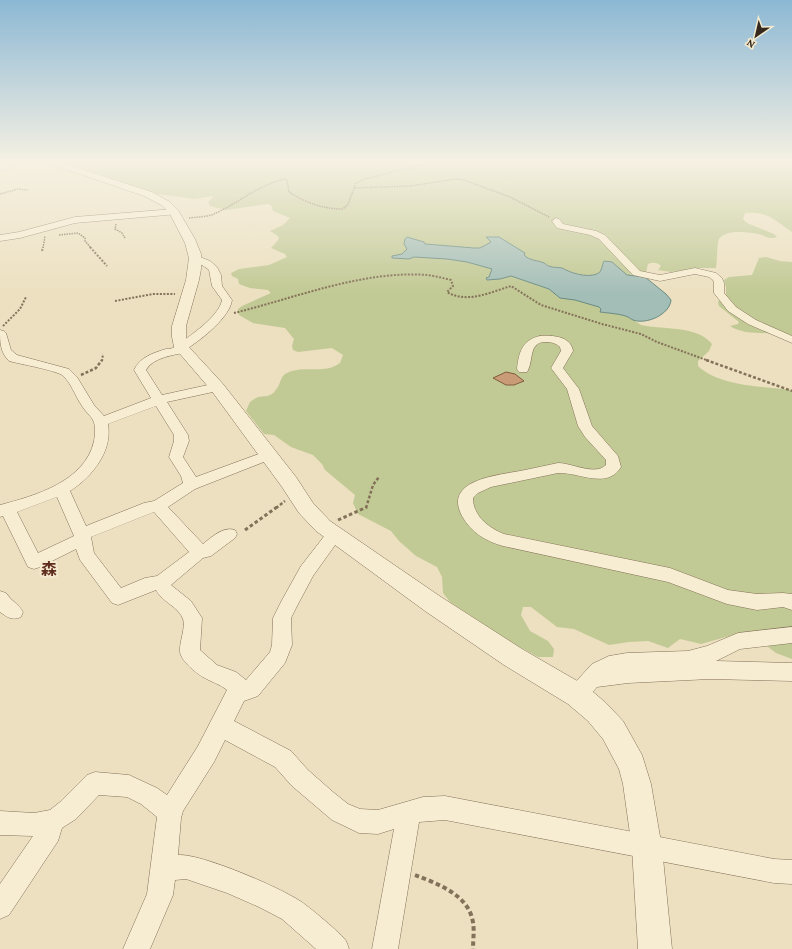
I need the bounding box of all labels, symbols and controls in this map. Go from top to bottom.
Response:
north arrow [736,16,776,56]
text: N [744,37,757,51]
district label: 森 [41,561,57,578]

